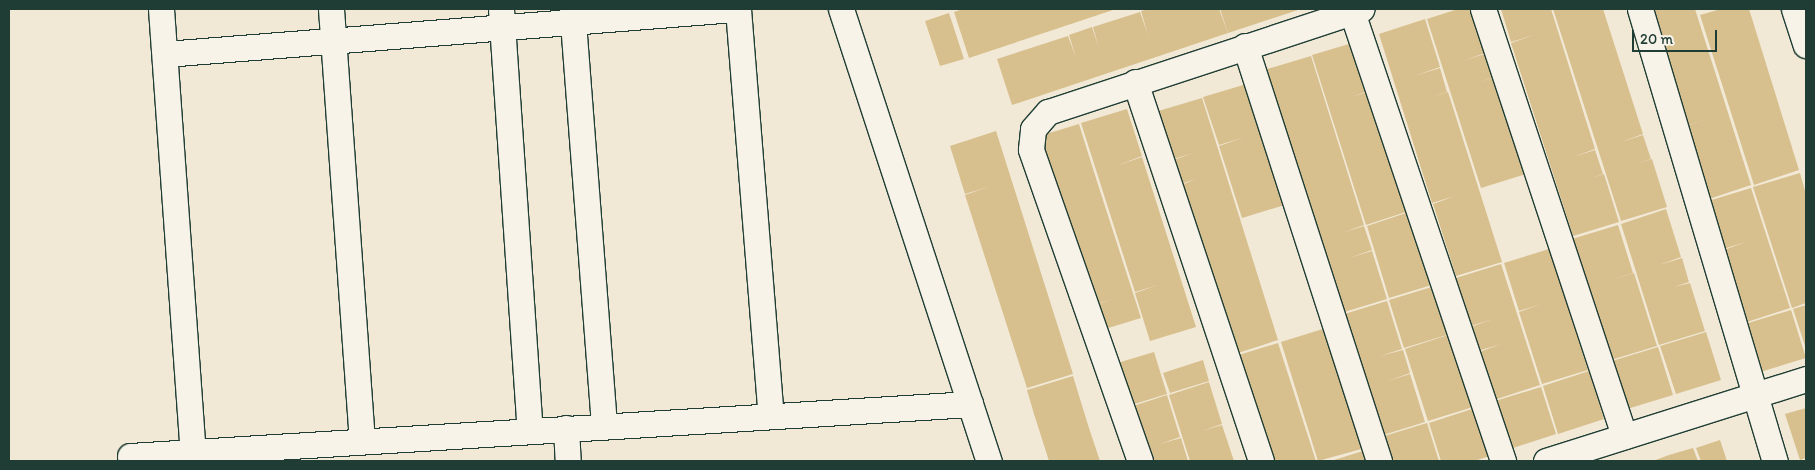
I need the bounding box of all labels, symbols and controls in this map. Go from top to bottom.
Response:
scale bar [1635,20,1720,52]
text: 20 m [1640,30,1673,48]

